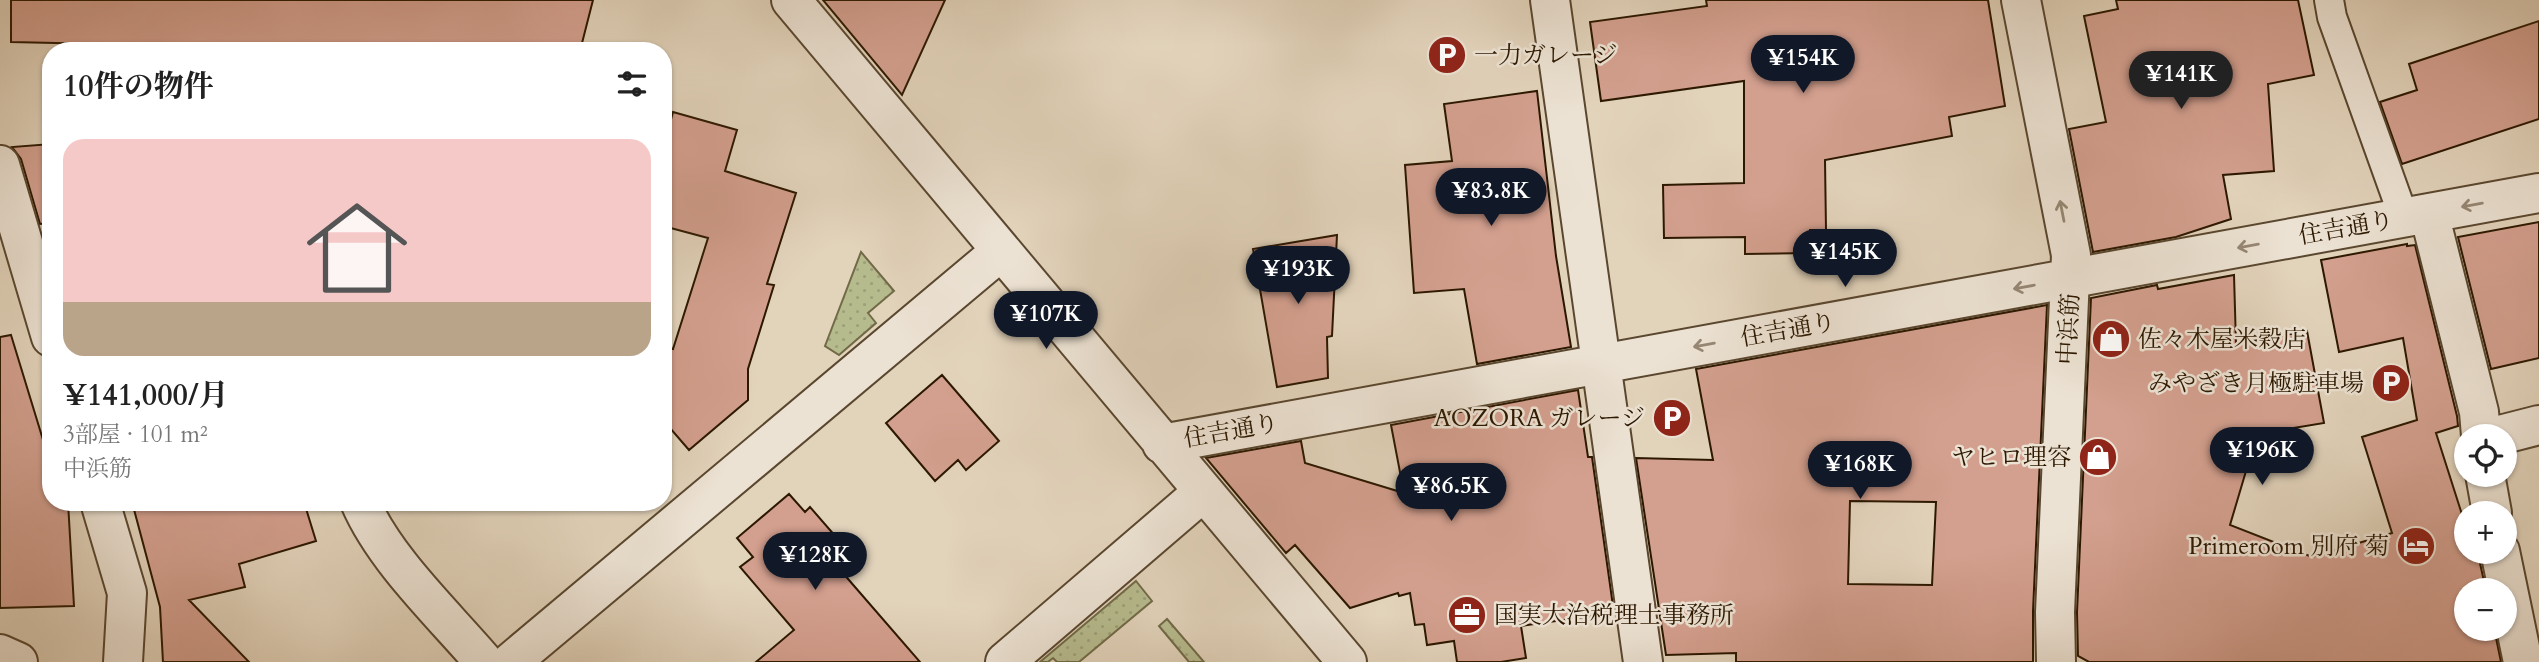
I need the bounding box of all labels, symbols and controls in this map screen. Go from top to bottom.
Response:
parking icon: 一力ガレージ [1426,34,1468,76]
pin: ¥154K [1754,36,1852,95]
place label: 一力ガレージ [1474,39,1618,72]
text: ¥154K [1767,42,1839,73]
pin: ¥141K [2132,52,2230,111]
text: ¥141K [2145,58,2217,89]
icon: filters [613,65,651,103]
text: 10件の物件 [63,66,214,107]
pin: ¥83.8K [1434,168,1548,228]
text: ¥83.8K [1452,175,1531,206]
icon: home [294,185,420,311]
one-way arrow [2461,199,2484,212]
one-way arrow [2055,200,2068,223]
street label: 住吉通り [2296,203,2396,253]
pin: ¥145K [1796,230,1894,289]
text: ¥145K [1809,236,1881,267]
one-way arrow [2237,240,2260,253]
pin: ¥193K [1249,246,1347,306]
text: ¥193K [1262,253,1334,284]
one-way arrow [2013,280,2036,294]
pin: ¥107K [997,292,1095,351]
street label: 中浜筋 [2051,292,2087,366]
text: ¥107K [1010,298,1082,329]
street label: 住吉通り [1738,305,1838,355]
shop icon: 佐々木屋米穀店 [2090,318,2132,360]
place label: 佐々木屋米穀店 [2138,323,2306,356]
one-way arrow [1693,339,1716,352]
parking icon: みやざき月極駐車場 [2370,362,2412,404]
place label: みやざき月極駐車場 [2148,367,2364,400]
text: ¥141,000/月 [63,375,229,416]
parking icon: AOZORA ガレージ [1651,397,1693,439]
place label: AOZORA ガレージ [1434,402,1645,435]
street label: 住吉通り [1181,406,1281,456]
text: 3部屋 · 101 m² [63,419,208,450]
map controls [2454,424,2517,641]
button: locate [2454,424,2517,487]
pin: ¥196K [2213,428,2311,487]
text: ¥196K [2226,434,2298,465]
shop icon: ヤヒロ理容 [2077,436,2119,478]
place label: ヤヒロ理容 [1951,441,2071,474]
pin: ¥168K [1811,442,1909,501]
text: ¥168K [1824,448,1896,479]
text: 中浜筋 [63,453,132,484]
pin: ¥86.5K [1394,463,1508,523]
text: ¥86.5K [1412,470,1491,501]
button: + [2454,501,2517,564]
hotel icon: Primeroom 別府 菊 [2395,525,2437,567]
place label: Primeroom 別府 菊 [2188,530,2389,563]
pin: ¥128K [766,532,864,592]
text: ¥128K [779,539,851,570]
button: − [2454,578,2517,641]
office icon: 国実大治税理士事務所 [1446,594,1488,636]
place label: 国実大治税理士事務所 [1494,599,1734,632]

